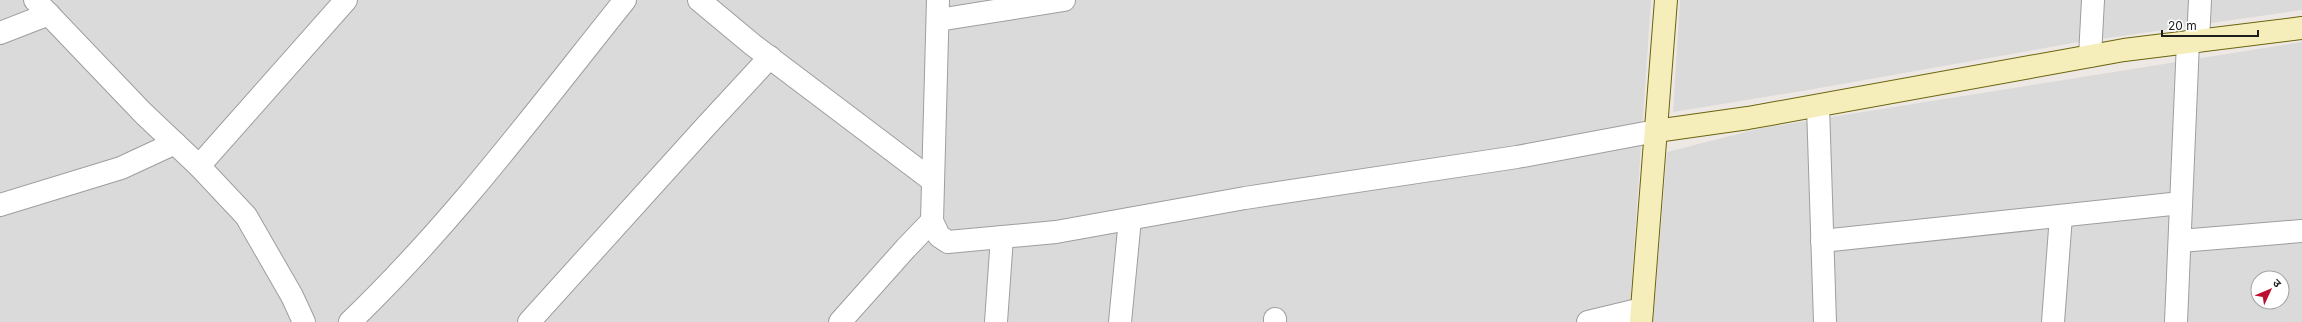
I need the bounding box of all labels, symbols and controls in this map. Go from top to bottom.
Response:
scale bar [2162,12,2258,38]
text: 20 m [2168,18,2197,33]
north arrow [2250,270,2290,310]
text: उ [2270,276,2285,291]

